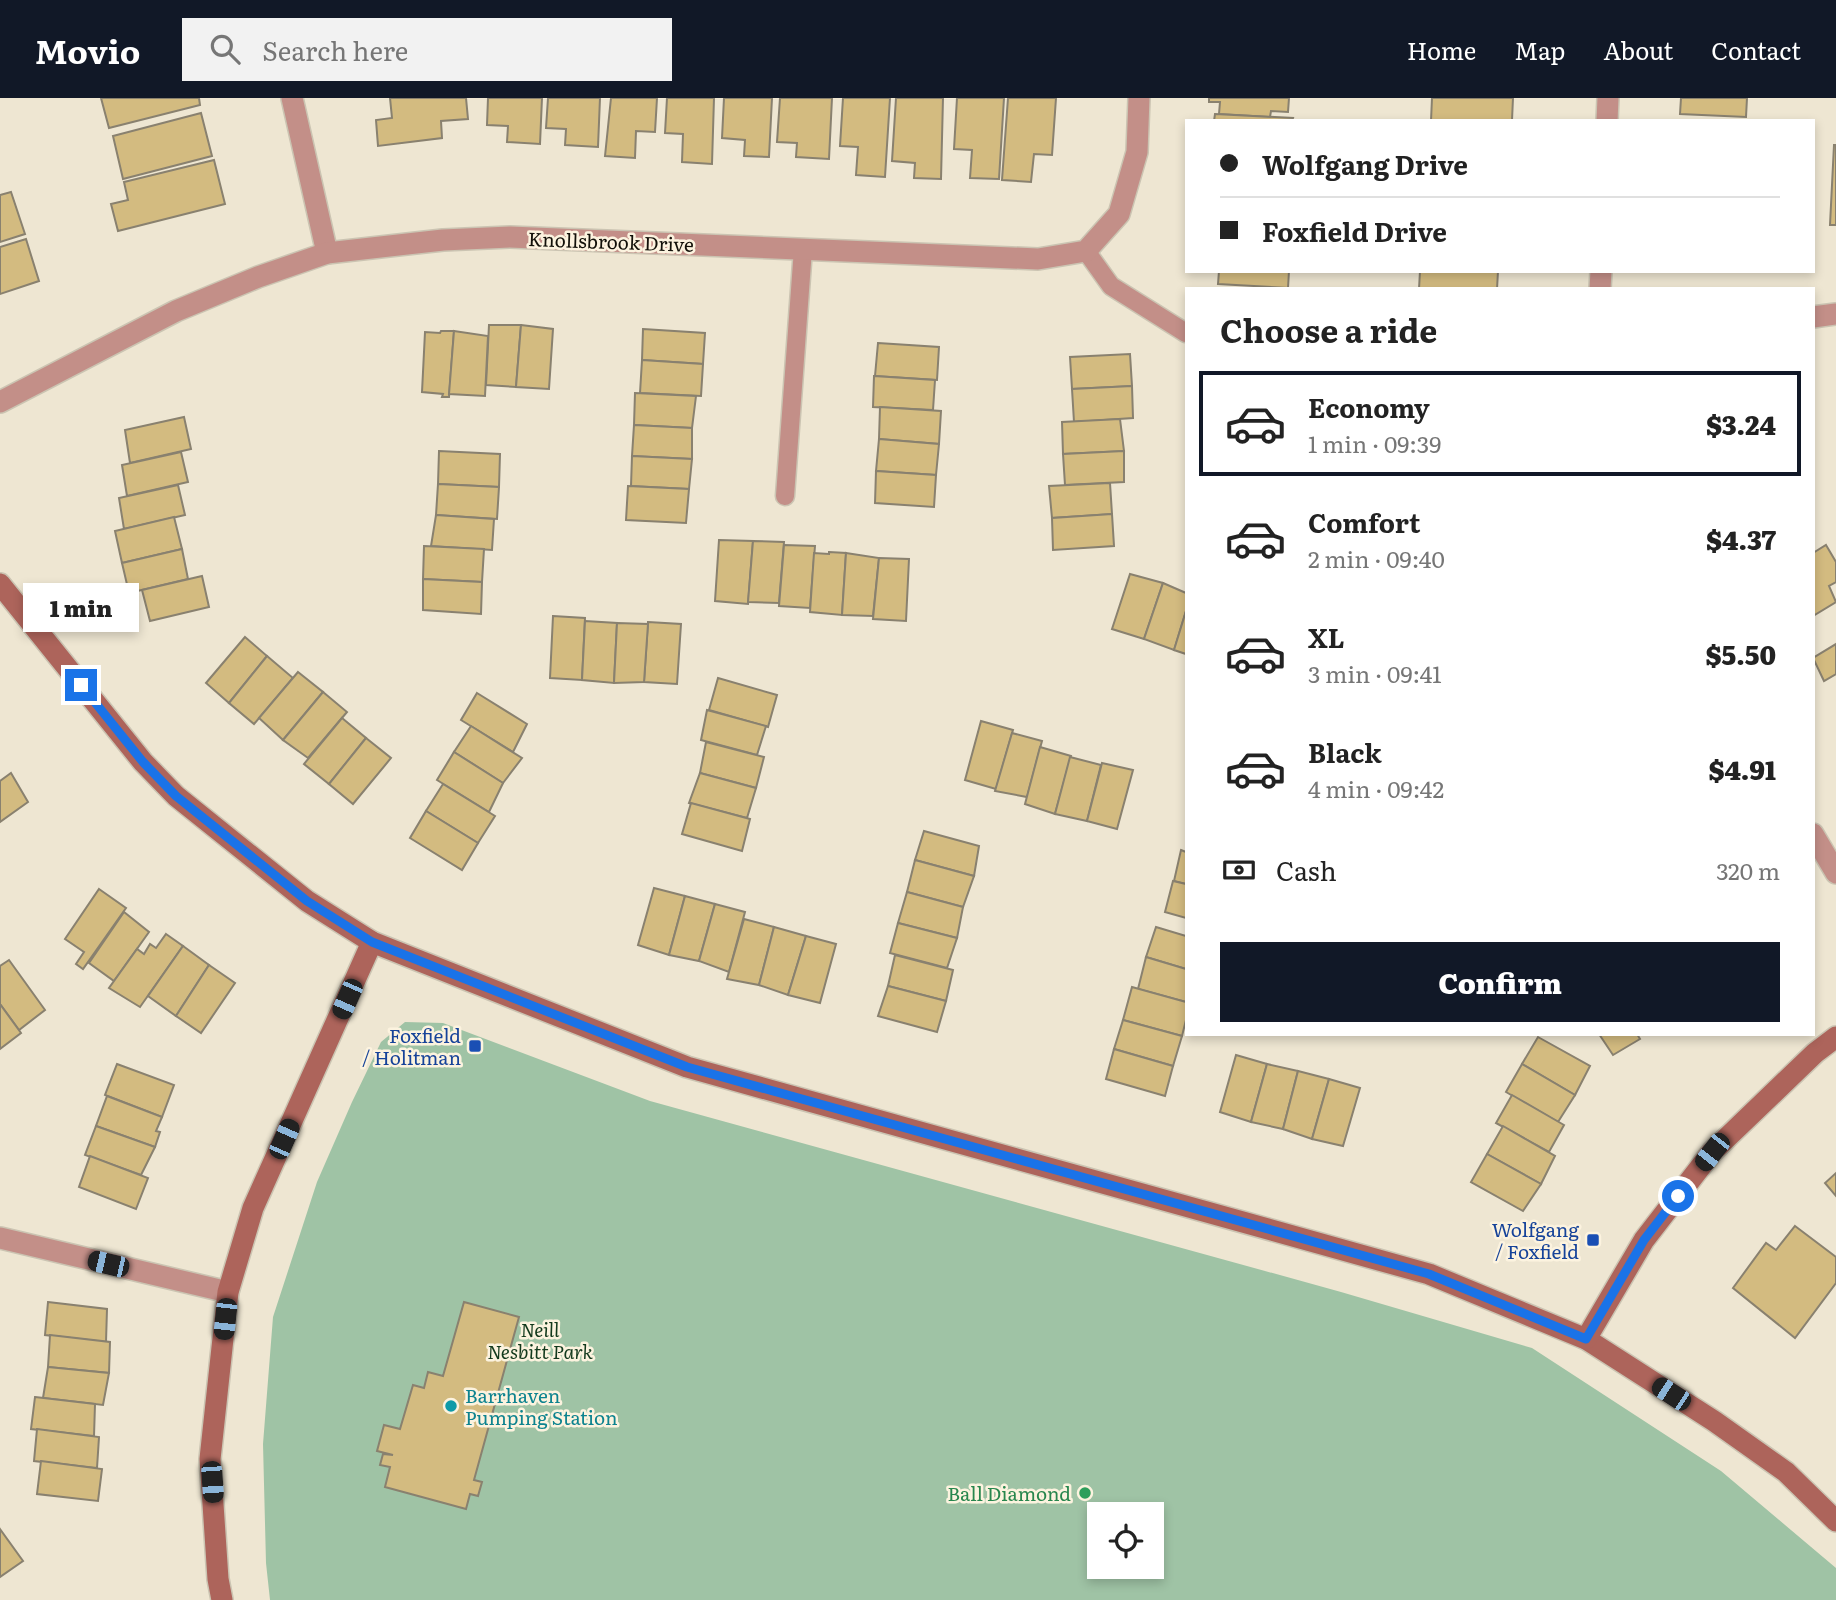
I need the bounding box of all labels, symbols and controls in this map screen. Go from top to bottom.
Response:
search box [182,18,672,81]
text: Movio [35,25,140,74]
icon: search [206,30,244,68]
text: Search here [262,30,408,69]
text: Home [1407,32,1476,67]
text: Map [1514,32,1565,67]
text: About [1603,32,1673,67]
text: Contact [1711,32,1801,67]
text: Wolfgang Drive [1262,144,1468,183]
text: Foxfield Drive [1262,211,1447,250]
street label: Knollsbrook Drive [528,224,695,258]
text: Choose a ride [1220,305,1437,353]
text: Economy [1308,387,1430,426]
icon: car [1224,392,1287,455]
text: $3.24 [1706,404,1776,443]
text: 1 min · 09:39 [1308,426,1441,460]
text: Comfort [1308,502,1420,541]
icon: car [1224,507,1287,570]
text: $4.37 [1706,519,1776,558]
text: 2 min · 09:40 [1308,541,1445,575]
callout: 1 min [23,584,139,632]
text: 1 min [50,590,112,624]
text: XL [1308,617,1345,656]
icon: car [1224,622,1287,685]
text: $5.50 [1706,634,1776,673]
text: 3 min · 09:41 [1308,656,1442,690]
route end [65,669,97,701]
text: Black [1308,732,1382,771]
icon: car [1224,737,1287,800]
text: $4.91 [1708,749,1776,788]
text: 4 min · 09:42 [1308,771,1444,805]
text: Cash [1276,850,1337,889]
icon: cash [1220,851,1258,889]
text: 320 m [1716,853,1780,887]
button: Confirm [1220,942,1780,1022]
car [329,976,366,1022]
place label: Foxfield / Holitman [362,1021,461,1071]
marker: Foxfield / Holitman [467,1038,483,1054]
car [266,1116,303,1162]
car [1691,1129,1734,1175]
route start [1662,1180,1694,1212]
place label: Wolfgang / Foxfield [1492,1215,1579,1265]
marker: Wolfgang / Foxfield [1585,1232,1601,1248]
car [86,1249,131,1279]
car [213,1297,238,1341]
park label: Neill Nesbitt Park [487,1315,593,1365]
car [1648,1374,1695,1414]
place label: Barrhaven Pumping Station [465,1381,618,1431]
marker: Barrhaven Pumping Station [443,1398,459,1414]
car [201,1460,224,1504]
place label: Ball Diamond [947,1479,1071,1507]
marker: Ball Diamond [1077,1485,1093,1501]
map controls [1087,1502,1164,1579]
button: locate [1087,1502,1164,1579]

